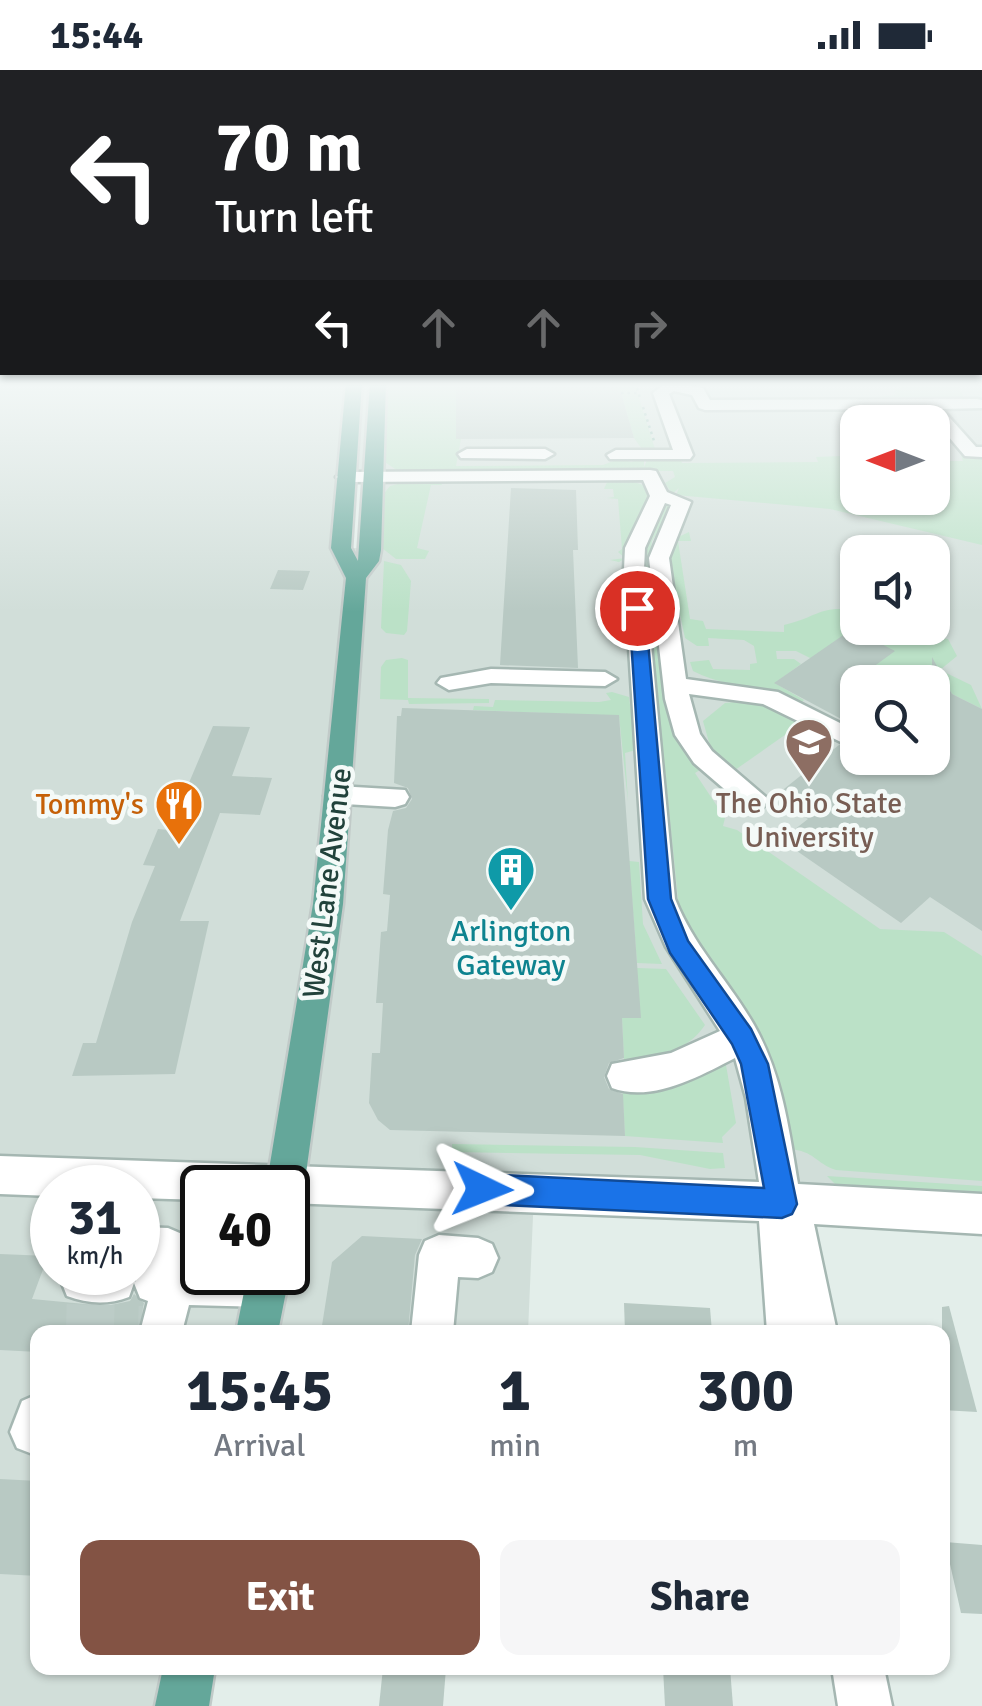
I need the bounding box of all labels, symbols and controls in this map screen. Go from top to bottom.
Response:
text: 15:44 [50,12,143,59]
text: 70 m [215,104,363,190]
icon: left [50,110,180,240]
text: Turn left [215,190,374,245]
icon: left [306,300,361,355]
icon: ahead [411,300,466,355]
icon: ahead [516,300,571,355]
icon: right [621,300,676,355]
north arrow [840,405,950,515]
map controls [840,405,950,775]
button: sound [840,535,950,645]
pin [595,566,680,651]
icon: arrive [610,581,665,636]
button: search [840,665,950,775]
school or university icon: The Ohio State University [783,716,835,784]
street label: West Lane Avenue [295,766,360,1000]
restaurant icon: Tommy's [153,778,205,846]
place label: The Ohio State University [716,785,902,856]
place label: Tommy's [35,786,144,823]
building icon: Arlington Gateway [485,844,537,912]
place label: Arlington Gateway [451,913,571,984]
position arrow [430,1137,534,1241]
speed limit sign: 40 [180,1165,310,1295]
text: 31 [68,1187,122,1249]
text: km/h [67,1240,123,1271]
text: 15:45 [186,1354,333,1428]
text: 1 [499,1354,531,1428]
text: 300 [697,1354,794,1428]
text: Arrival [214,1426,306,1465]
text: min [489,1426,541,1465]
text: m [733,1426,758,1465]
button: Exit [80,1540,480,1655]
button: Share [500,1540,900,1655]

